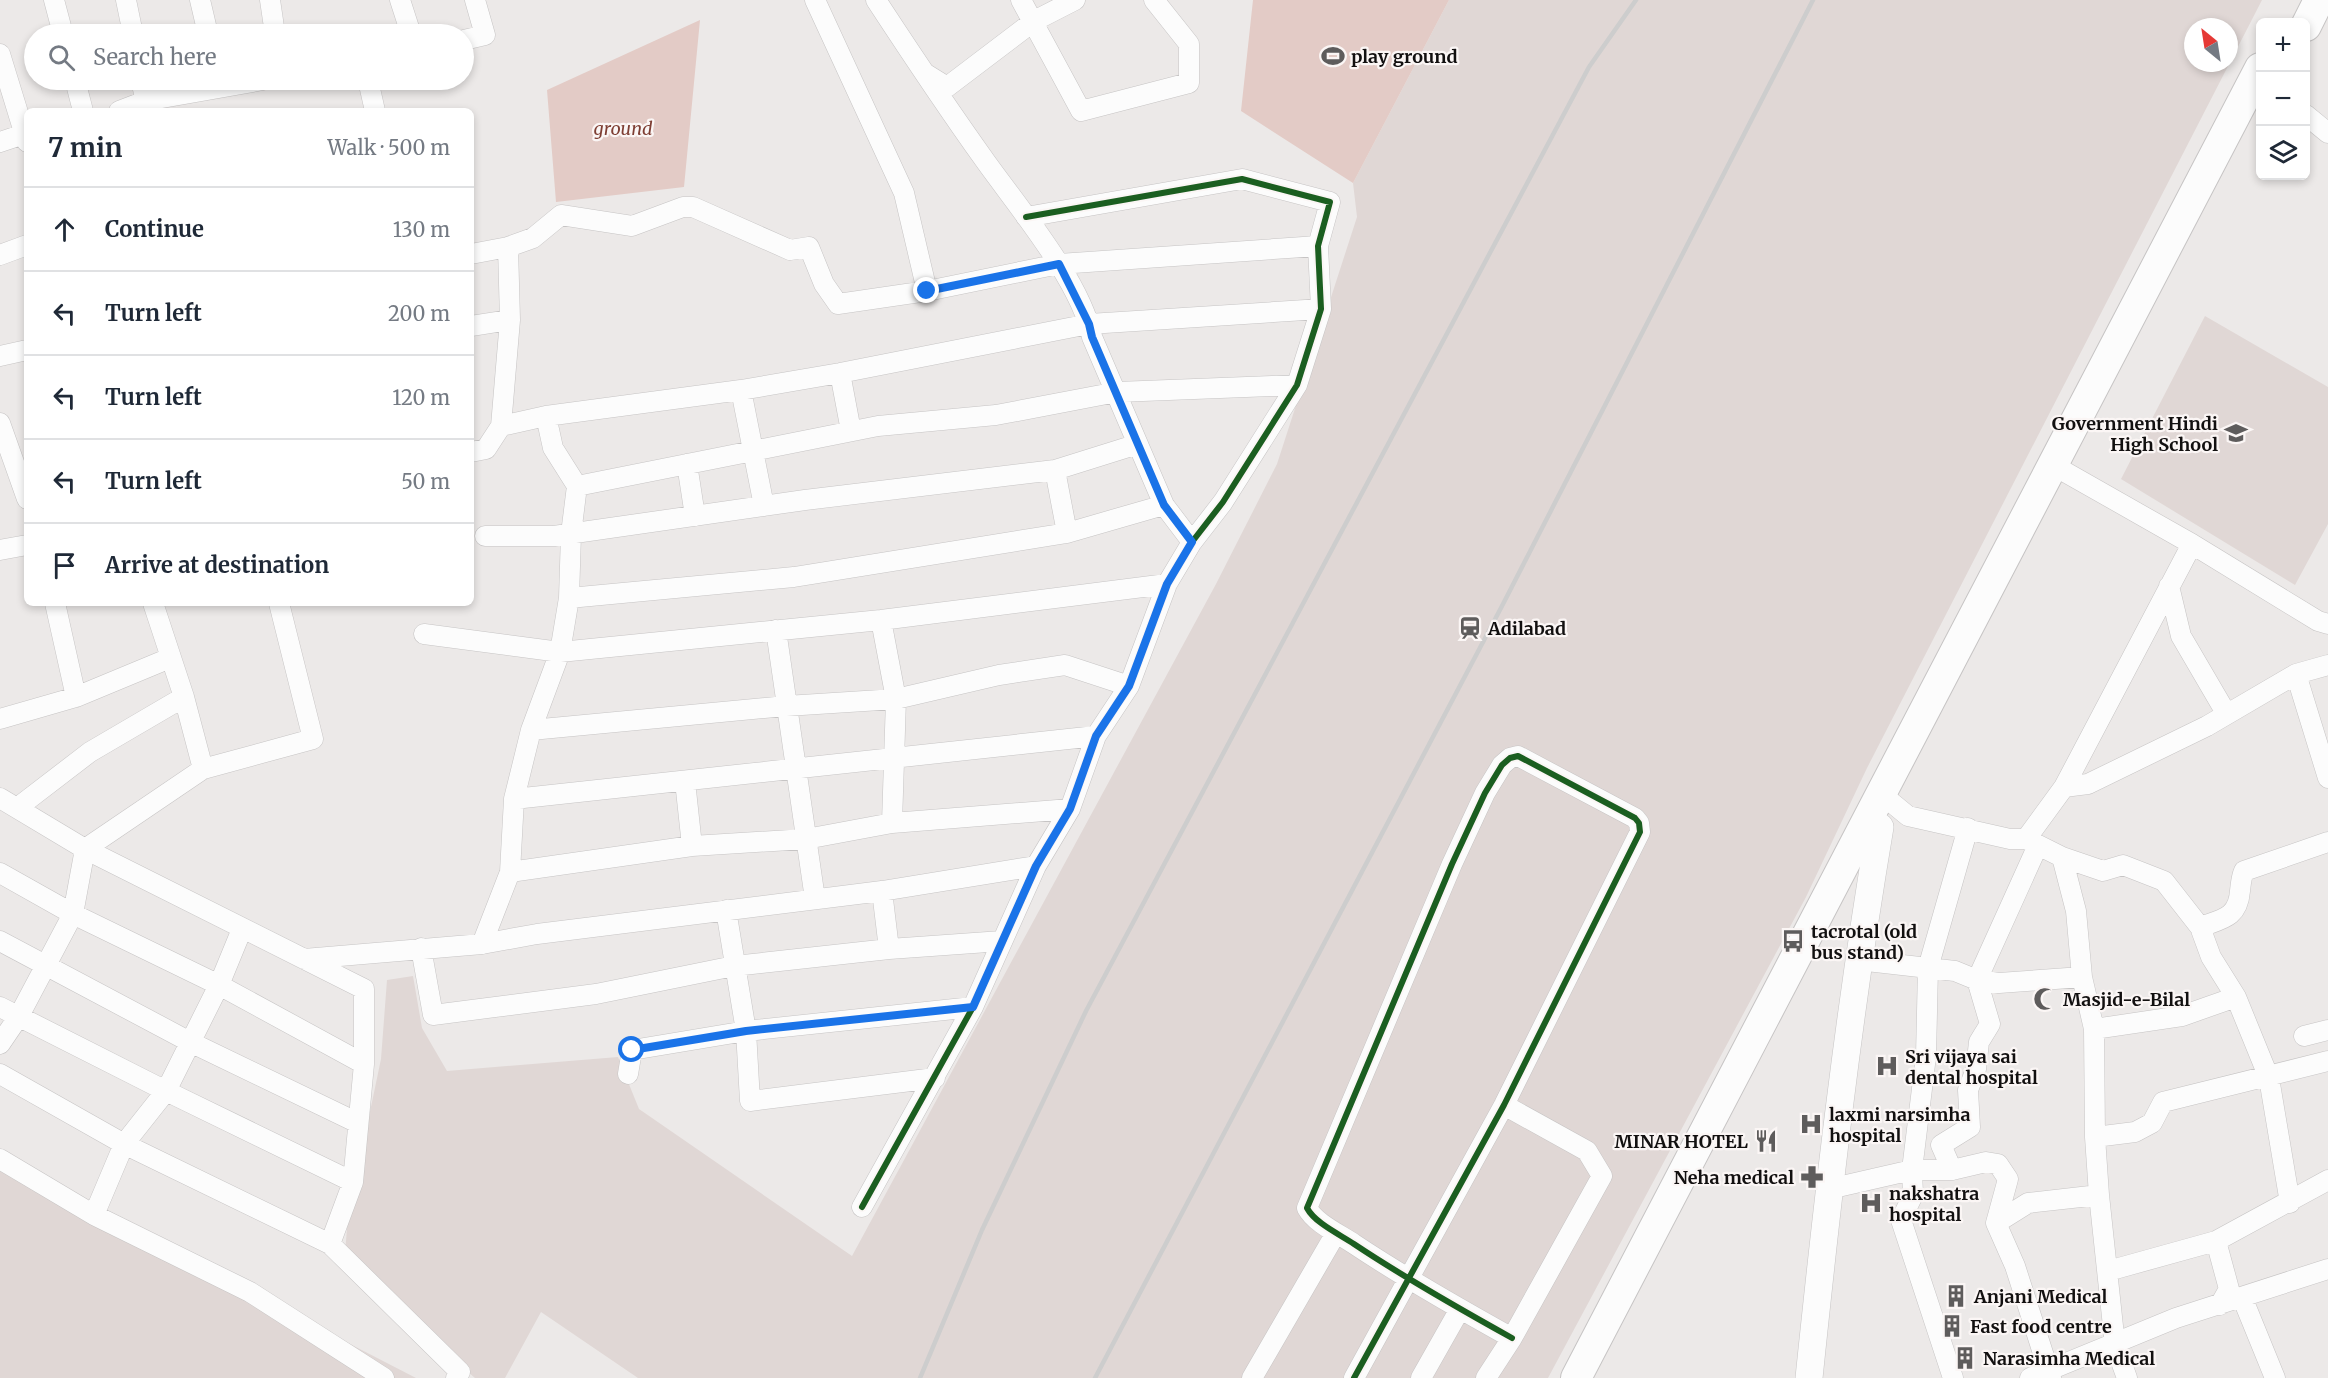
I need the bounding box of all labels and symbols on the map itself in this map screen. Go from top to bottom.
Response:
north arrow [2184,18,2238,72]
sports icon: play ground [1320,43,1346,69]
place label: play ground [1351,45,1458,68]
park label: ground [594,117,653,140]
route end [913,277,939,303]
place label: Government Hindi High School [2052,412,2218,456]
school or university icon: Government Hindi High School [2223,420,2249,446]
station icon: Adilabad [1457,615,1483,641]
place label: Adilabad [1487,617,1566,640]
place label: tacrotal (old bus stand) [1811,920,1917,964]
bus stop icon: tacrotal (old bus stand) [1780,928,1806,954]
mosque icon: Masjid-e-Bilal [2032,986,2058,1012]
place label: Masjid-e-Bilal [2063,988,2190,1011]
route start [618,1036,644,1062]
place label: Sri vijaya sai dental hospital [1905,1045,2038,1089]
hospital icon: Sri vijaya sai dental hospital [1874,1053,1900,1079]
place label: laxmi narsimha hospital [1829,1103,1970,1147]
hospital icon: laxmi narsimha hospital [1798,1111,1824,1137]
restaurant icon: MINAR HOTEL [1753,1128,1779,1154]
place label: MINAR HOTEL [1615,1130,1749,1153]
pharmacy icon: Neha medical [1799,1164,1825,1190]
place label: Neha medical [1674,1166,1794,1189]
place label: nakshatra hospital [1889,1182,1979,1226]
hospital icon: nakshatra hospital [1858,1190,1884,1216]
building icon: Anjani Medical [1943,1283,1969,1309]
place label: Anjani Medical [1973,1285,2108,1308]
building icon: Fast food centre [1939,1313,1965,1339]
place label: Fast food centre [1970,1315,2112,1338]
building icon: Narasimha Medical [1952,1345,1978,1371]
place label: Narasimha Medical [1983,1347,2155,1370]

